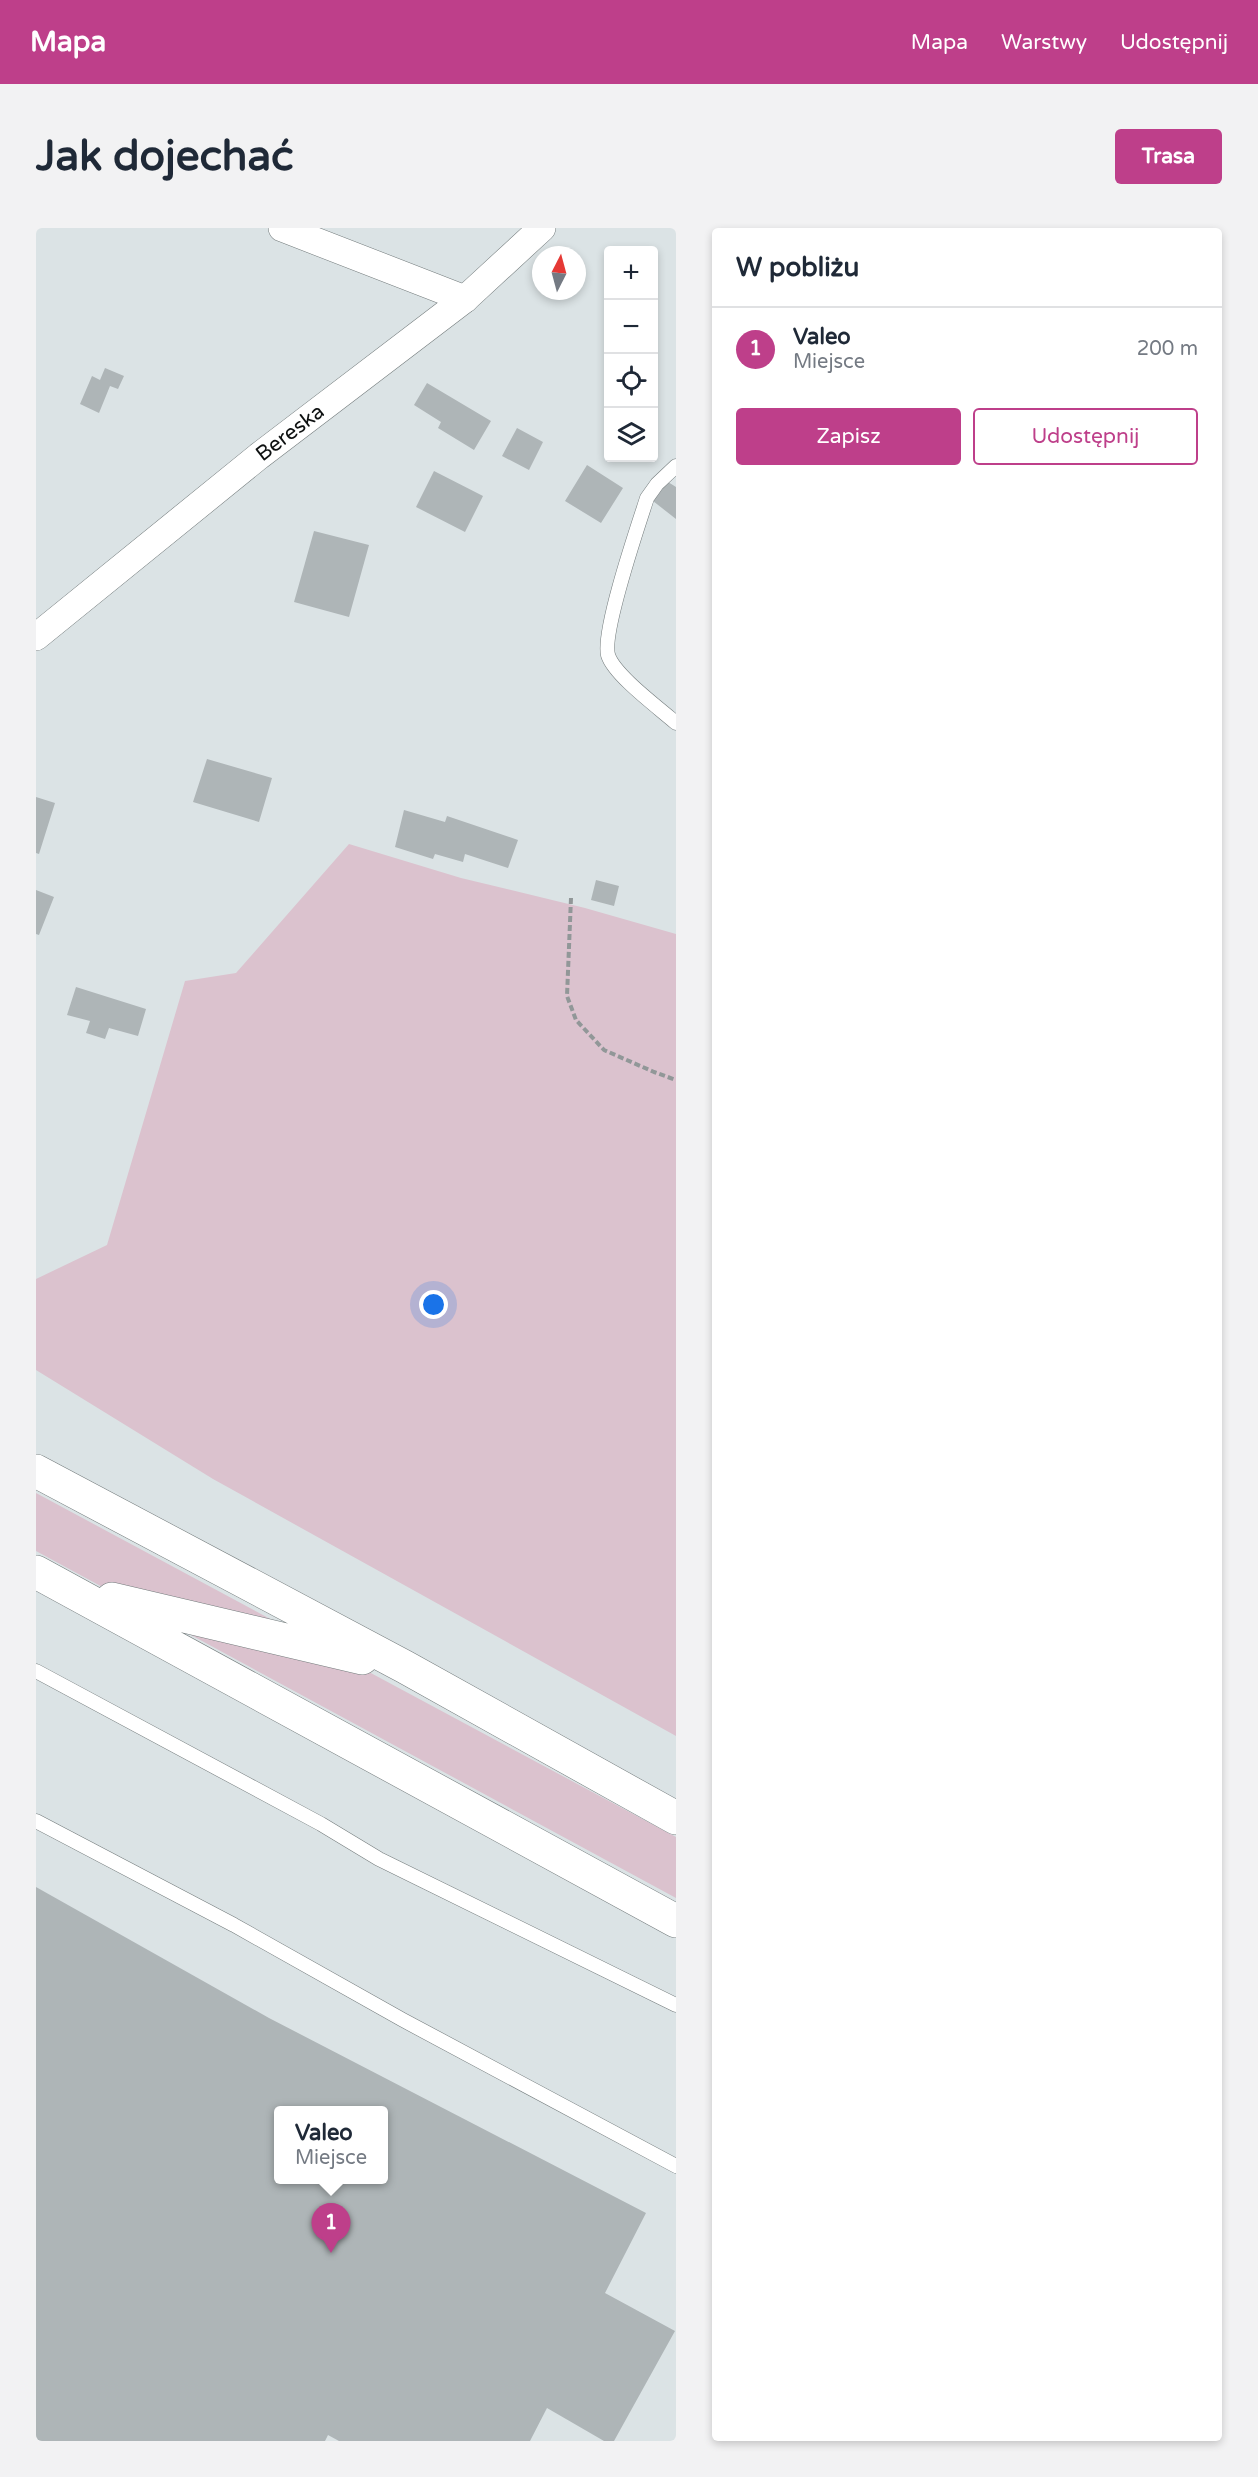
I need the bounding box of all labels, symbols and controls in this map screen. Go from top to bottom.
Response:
text: Mapa [30,25,106,59]
text: Mapa [911,30,968,55]
text: Warstwy [1001,30,1087,55]
text: Udostępnij [1120,30,1228,55]
button: Trasa [1115,129,1222,184]
text: Jak dojechać [36,131,293,182]
north arrow [532,246,586,300]
map controls [604,246,658,462]
button: + [604,246,658,300]
text: W pobliżu [736,252,859,283]
button: − [604,300,658,354]
text: Valeo [793,324,851,350]
text: 1 [749,337,762,361]
text: 200 m [1137,337,1198,361]
text: Miejsce [793,350,865,374]
button: locate [604,354,658,408]
street label: Bereska [251,399,329,467]
button: layers [604,408,658,462]
button: Zapisz [736,408,961,465]
button: Udostępnij [973,408,1198,465]
your location [419,1290,448,1319]
popup [274,2106,388,2184]
text: Valeo [295,2120,353,2146]
text: Miejsce [295,2146,367,2170]
pin: 1 [312,2204,350,2253]

